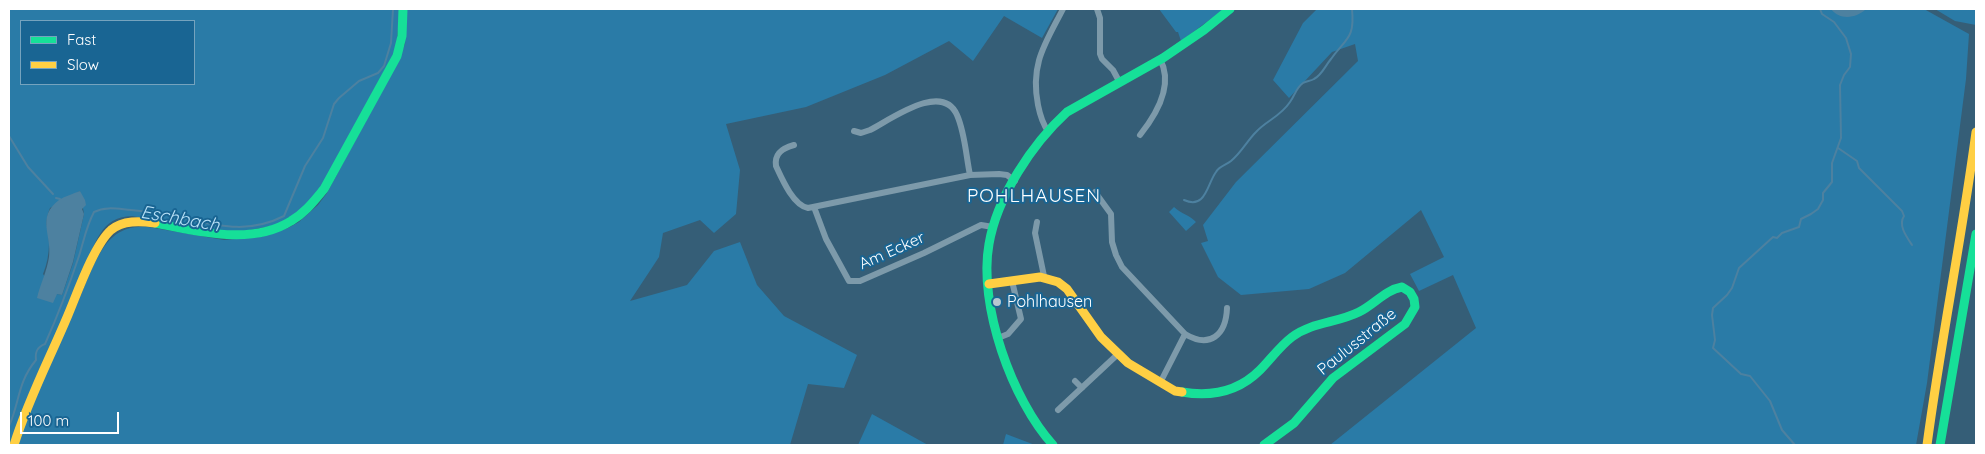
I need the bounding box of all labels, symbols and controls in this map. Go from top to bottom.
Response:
legend [20,20,195,85]
text: Fast [67,30,96,49]
text: Slow [67,55,99,74]
district label: POHLHAUSEN [966,185,1102,207]
water label: Eschbach [139,201,221,237]
street label: Am Ecker [856,228,928,274]
place label: Pohlhausen [1007,292,1092,312]
marker: Pohlhausen [991,296,1003,308]
street label: Paulusstraße [1314,304,1400,380]
scale bar [22,402,121,434]
text: 100 m [28,411,69,430]

